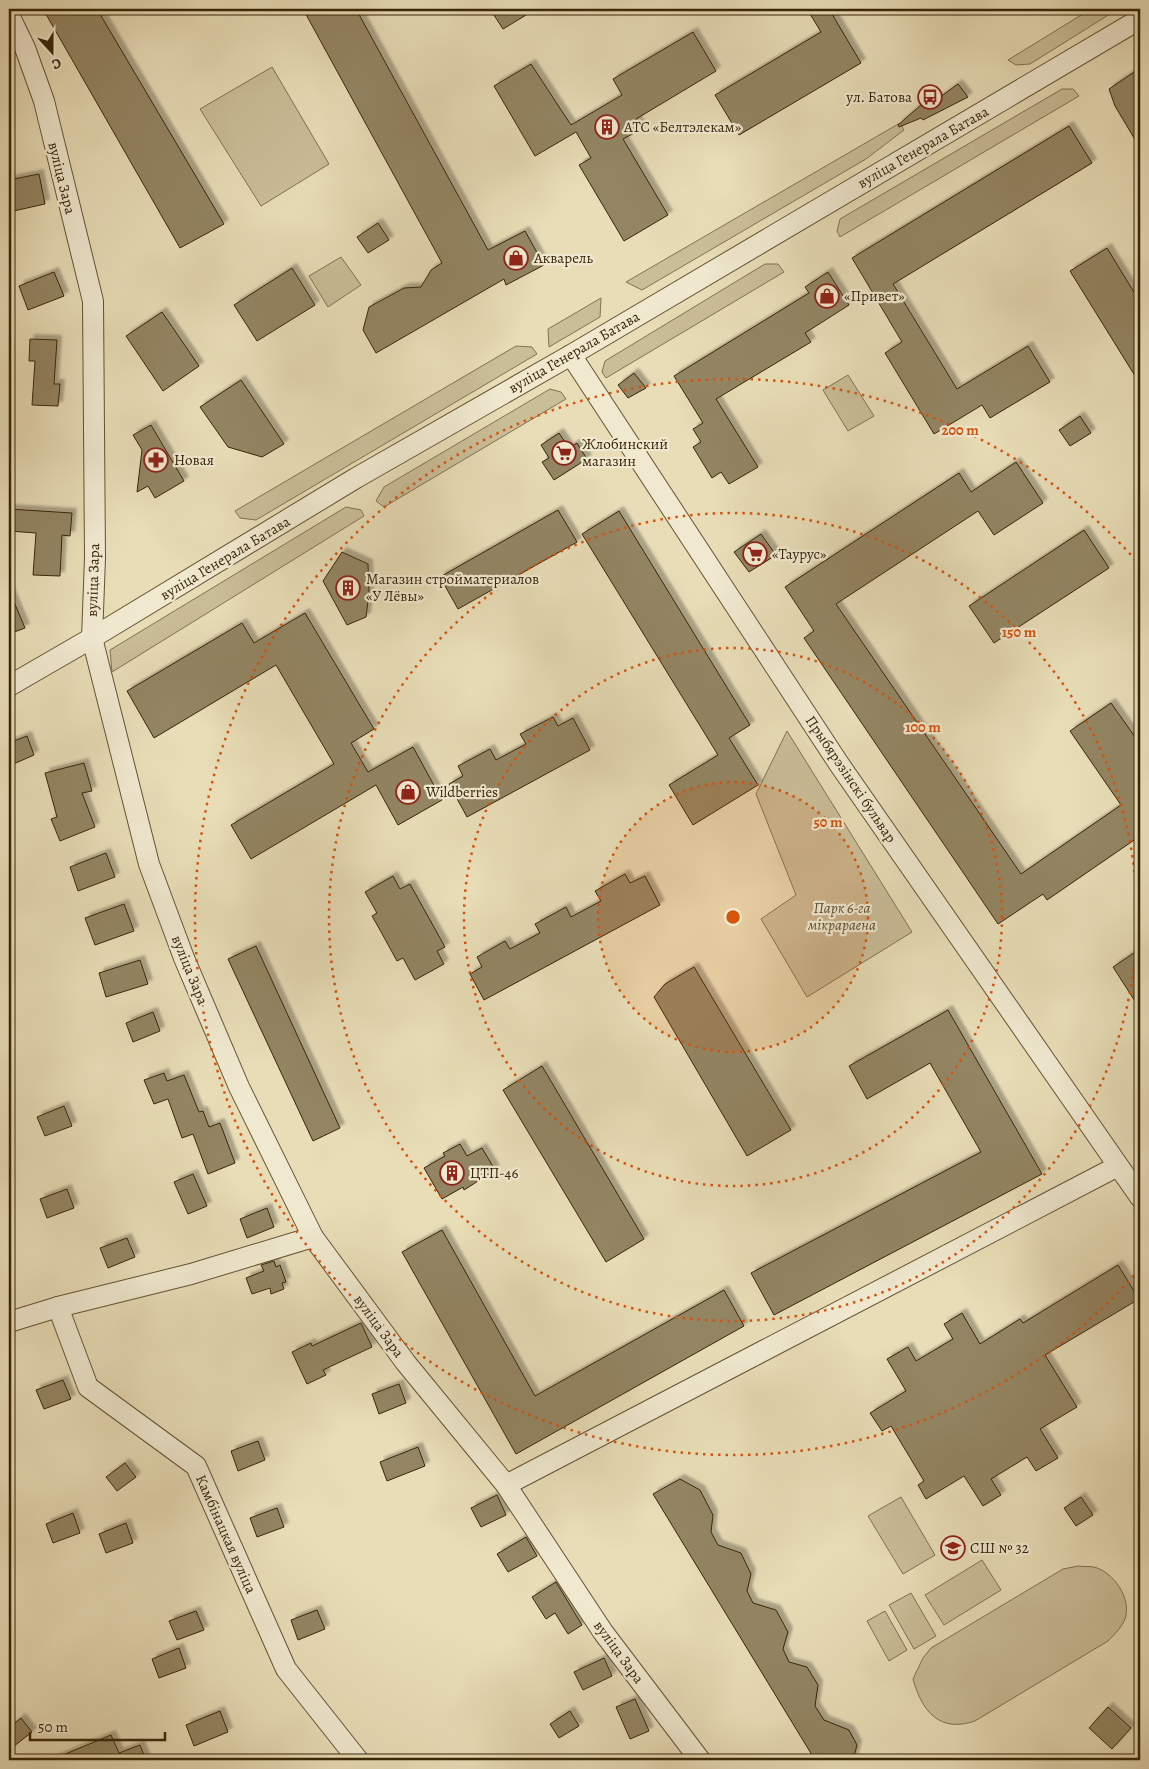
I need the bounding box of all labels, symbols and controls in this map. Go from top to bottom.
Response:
north arrow [28,28,78,78]
text: С [49,53,64,74]
bus stop icon: ул. Батова [917,84,943,110]
place label: ул. Батова [845,87,912,107]
street label: вуліца Генерала Батава [854,101,992,193]
building icon: АТС «Белтэлекам» [594,114,620,140]
place label: АТС «Белтэлекам» [623,117,742,137]
street label: вуліца Зара [43,140,81,216]
shop icon: Акварель [503,245,529,271]
place label: Акварель [533,248,593,268]
shop icon: «Привет» [814,283,840,309]
place label: «Привет» [844,286,905,306]
street label: вуліца Генерала Батава [505,306,643,398]
text: 200 m [941,420,979,440]
place label: Жлобинский магазин [582,434,668,471]
supermarket icon: Жлобинский магазин [551,440,577,466]
pharmacy icon: Новая [143,447,169,473]
place label: Новая [174,450,214,470]
street label: вуліца Генерала Батава [156,511,294,605]
supermarket icon: «Таурус» [742,541,768,567]
street label: вуліца Зара [82,543,104,617]
place label: «Таурус» [772,544,827,564]
place label: Магазин стройматериалов «У Лёвы» [366,569,539,606]
building icon: Магазин стройматериалов «У Лёвы» [335,575,361,601]
text: 150 m [1002,622,1037,642]
street label: Прыбярэзінскі бульвар [801,711,901,847]
text: 100 m [905,717,941,737]
shop icon: Wildberries [395,779,421,805]
place label: Wildberries [425,782,498,802]
text: 50 m [813,812,843,832]
park label: Парк 6-га мікрараена [807,898,876,935]
centre of rings [724,908,742,926]
street label: вуліца Зара [167,932,213,1008]
building icon: ЦТП-46 [439,1160,465,1186]
place label: ЦТП-46 [470,1163,518,1183]
street label: вуліца Зара [349,1290,409,1362]
street label: Камбінацкая вуліца [191,1471,261,1597]
school or university icon: СШ № 32 [940,1535,966,1561]
place label: СШ № 32 [970,1538,1029,1558]
street label: вуліца Зара [589,1616,649,1688]
scale bar [30,1709,165,1741]
text: 50 m [38,1717,68,1737]

